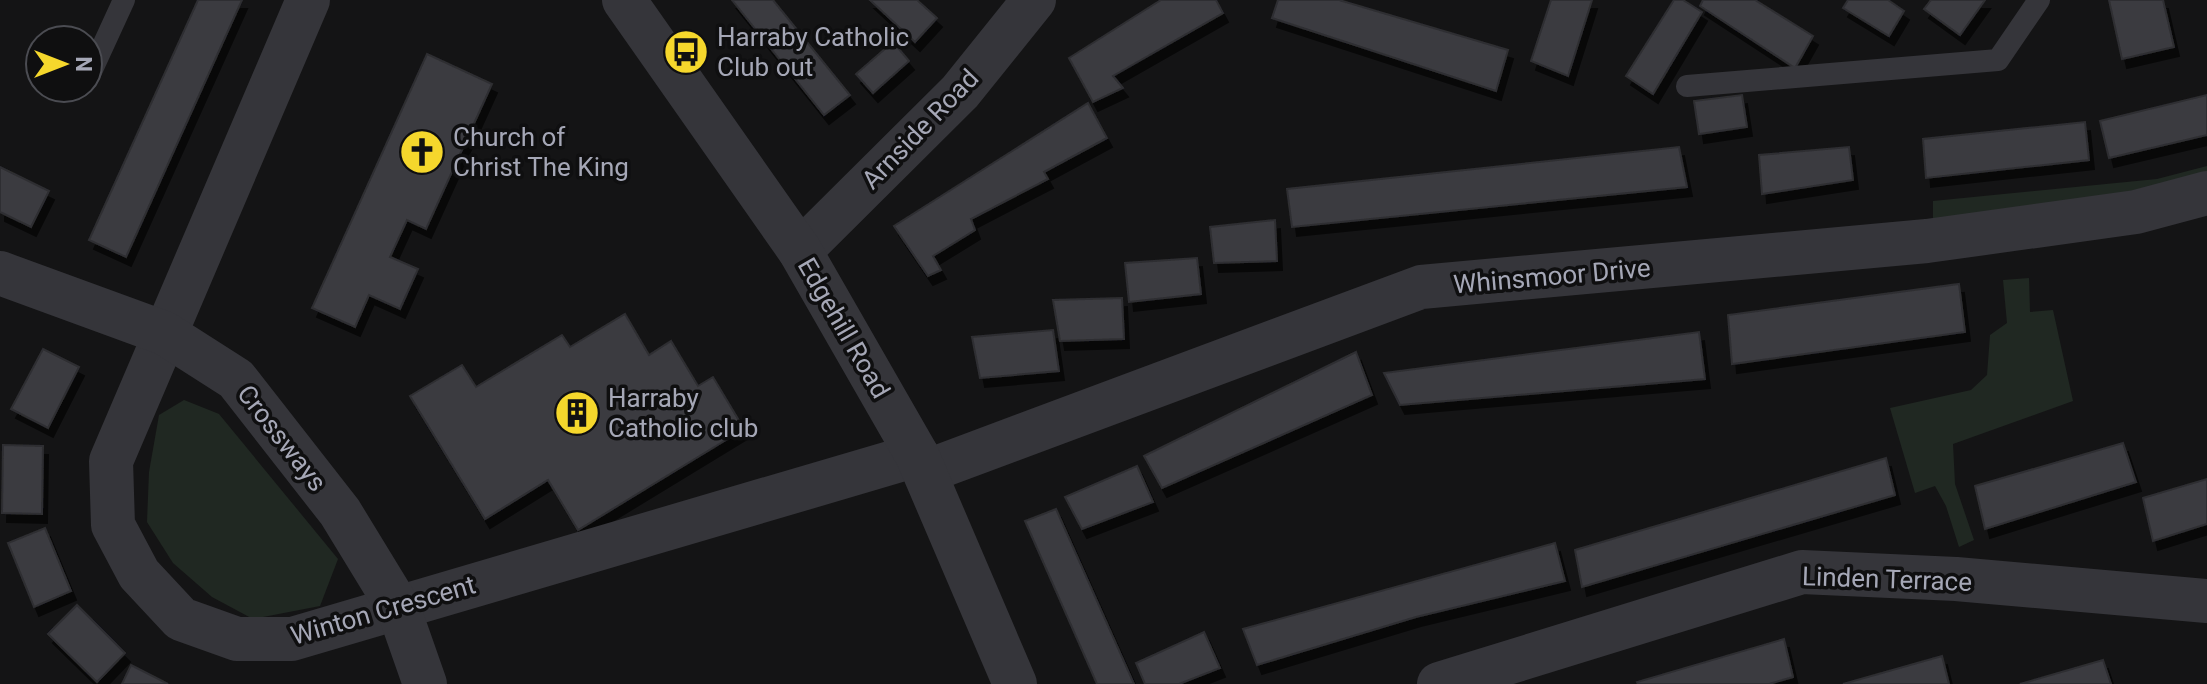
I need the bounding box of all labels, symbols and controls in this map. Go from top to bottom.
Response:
place label: Harraby Catholic Club out [717,22,909,82]
north arrow [24,24,104,104]
bus stop icon: Harraby Catholic Club out [662,28,710,76]
text: N [71,56,96,72]
street label: Arnside Road [856,63,984,195]
place label: Church of Christ The King [453,122,629,182]
church icon: Church of Christ The King [398,128,446,176]
street label: Whinsmoor Drive [1452,252,1652,300]
street label: Edgehill Road [792,253,896,403]
street label: Crossways [231,379,333,497]
place label: Harraby Catholic club [608,383,758,443]
building icon: Harraby Catholic club [553,389,601,437]
street label: Linden Terrace [1801,561,1973,597]
street label: Winton Crescent [287,569,479,651]

